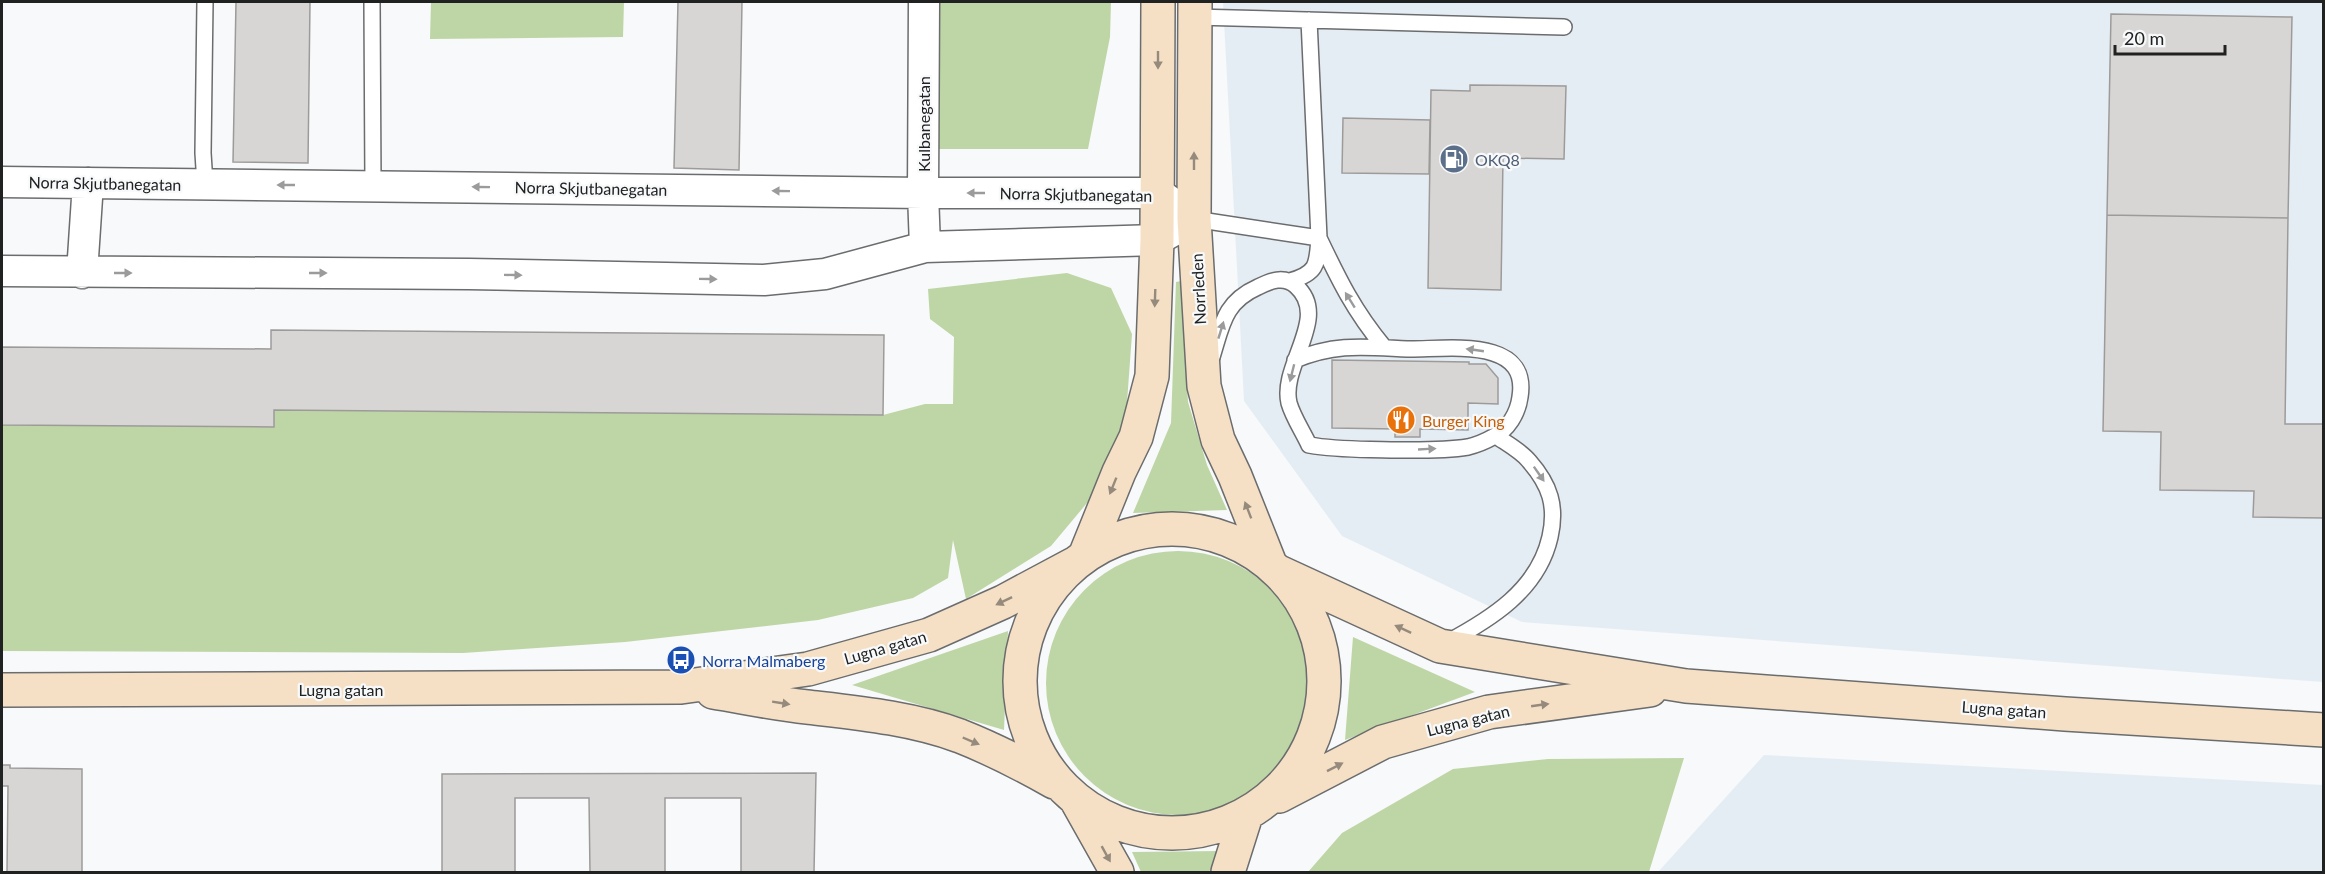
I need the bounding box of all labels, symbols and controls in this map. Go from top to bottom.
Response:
scale bar [2115,18,2224,56]
text: 20 m [2124,27,2164,49]
one-way arrow [1153,50,1163,69]
street label: Kulbanegatan [914,76,933,172]
fuel station icon: OKQ8 [1438,143,1470,175]
place label: OKQ8 [1475,150,1520,169]
one-way arrow [1189,151,1199,170]
street label: Norra Skjutbanegatan [28,172,182,194]
street label: Norra Skjutbanegatan [514,177,668,199]
one-way arrow [277,180,296,190]
one-way arrow [472,182,491,191]
street label: Norra Skjutbanegatan [999,183,1153,205]
one-way arrow [772,186,791,196]
one-way arrow [967,188,986,198]
street label: Norrleden [1187,253,1209,325]
one-way arrow [113,268,132,278]
one-way arrow [308,268,327,278]
one-way arrow [503,270,522,279]
one-way arrow [698,274,717,284]
one-way arrow [1151,288,1160,307]
one-way arrow [1344,292,1355,308]
one-way arrow [1217,321,1226,339]
one-way arrow [1466,346,1485,355]
one-way arrow [1287,364,1297,382]
restaurant icon: Burger King [1385,404,1417,436]
place label: Burger King [1422,411,1505,430]
one-way arrow [1418,445,1437,454]
one-way arrow [1533,466,1545,482]
one-way arrow [1108,477,1118,495]
one-way arrow [1243,500,1253,518]
one-way arrow [995,596,1012,606]
one-way arrow [1395,624,1412,633]
street label: Lugna gatan [842,626,928,668]
bus stop icon: Norra Malmaberg [665,644,697,676]
place label: Norra Malmaberg [702,651,825,670]
street label: Lugna gatan [299,680,383,699]
street label: Lugna gatan [1961,697,2047,721]
one-way arrow [771,699,790,708]
street label: Lugna gatan [1425,701,1511,739]
one-way arrow [1531,701,1550,710]
one-way arrow [962,737,980,746]
one-way arrow [1326,762,1343,772]
one-way arrow [1101,846,1111,863]

